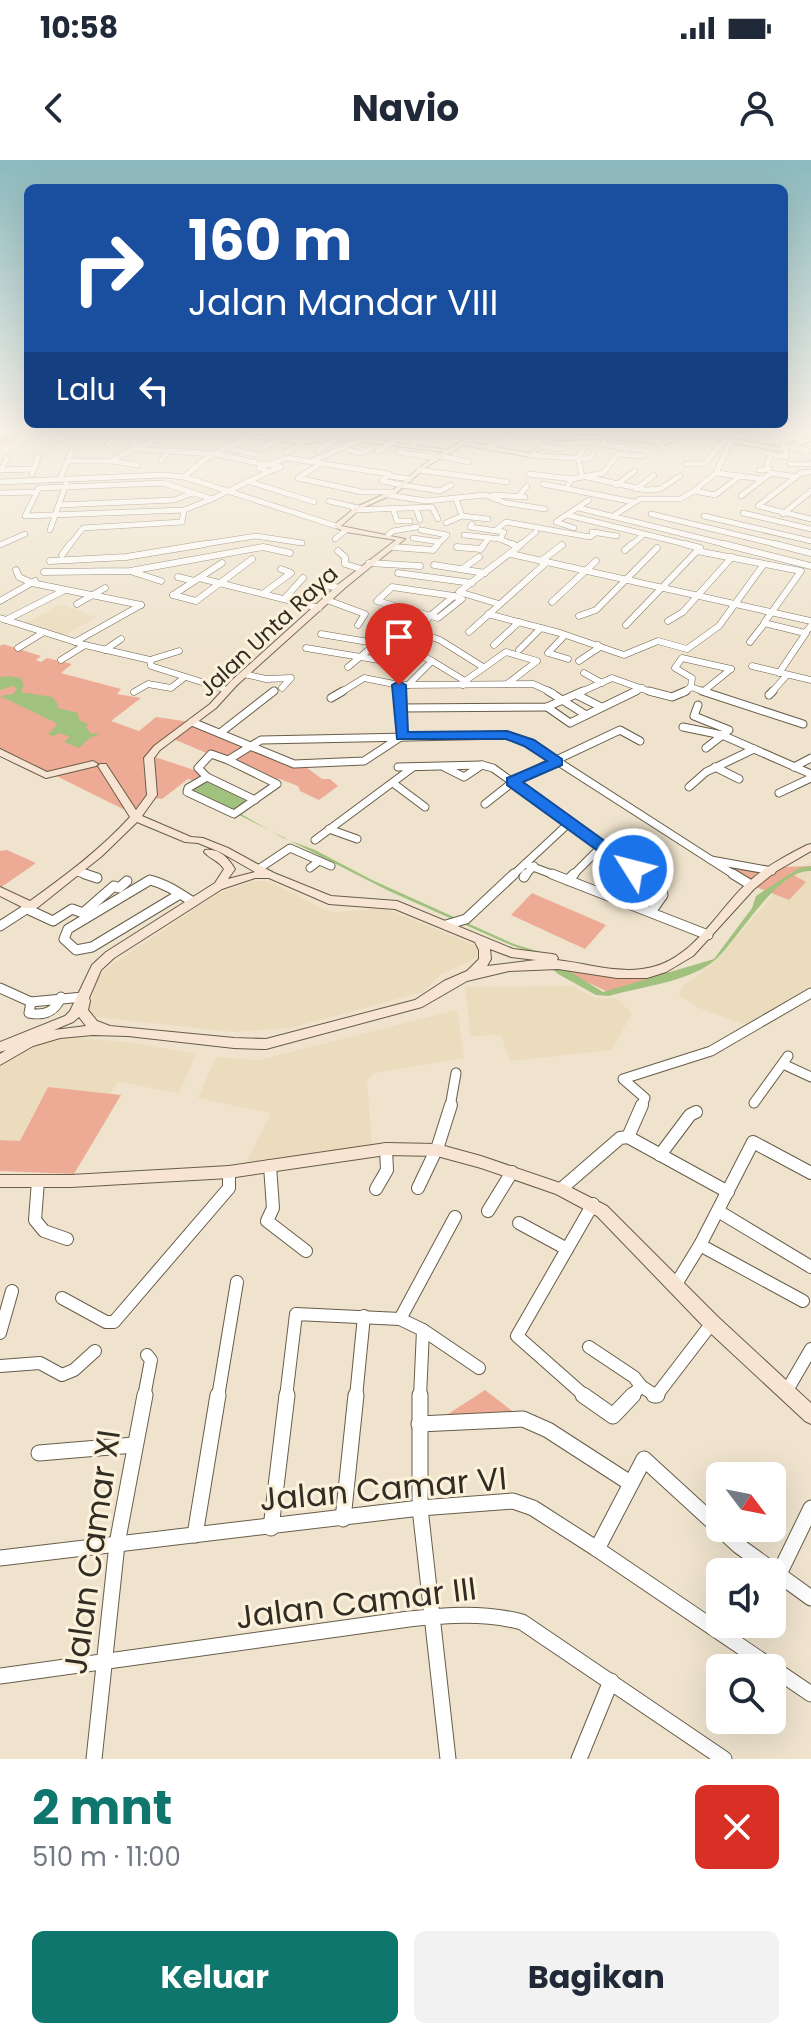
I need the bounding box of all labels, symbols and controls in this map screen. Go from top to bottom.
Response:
text: 10:58 [40,6,118,49]
text: Navio [352,83,459,134]
icon: back [32,86,76,130]
icon: person [735,86,779,130]
text: 160 m [188,201,352,280]
icon: right [56,216,160,320]
text: Jalan Mandar VIII [188,277,498,328]
text: Lalu [56,368,116,411]
icon: left [132,368,176,412]
street label: Jalan Unta Raya [192,559,345,704]
pin [365,603,433,685]
icon: arrive [377,615,421,659]
position arrow [591,827,675,911]
street label: Jalan Camar XI [52,1427,131,1677]
street label: Jalan Camar VI [257,1455,508,1522]
north arrow [706,1462,786,1542]
map controls [706,1462,786,1734]
button: sound [706,1558,786,1638]
street label: Jalan Camar III [233,1565,479,1640]
button: search [706,1654,786,1734]
text: 2 mnt [32,1774,172,1841]
button: close [695,1785,779,1869]
text: 510 m · 11:00 [32,1839,181,1875]
button: Keluar [32,1931,398,2023]
button: Bagikan [414,1931,779,2023]

